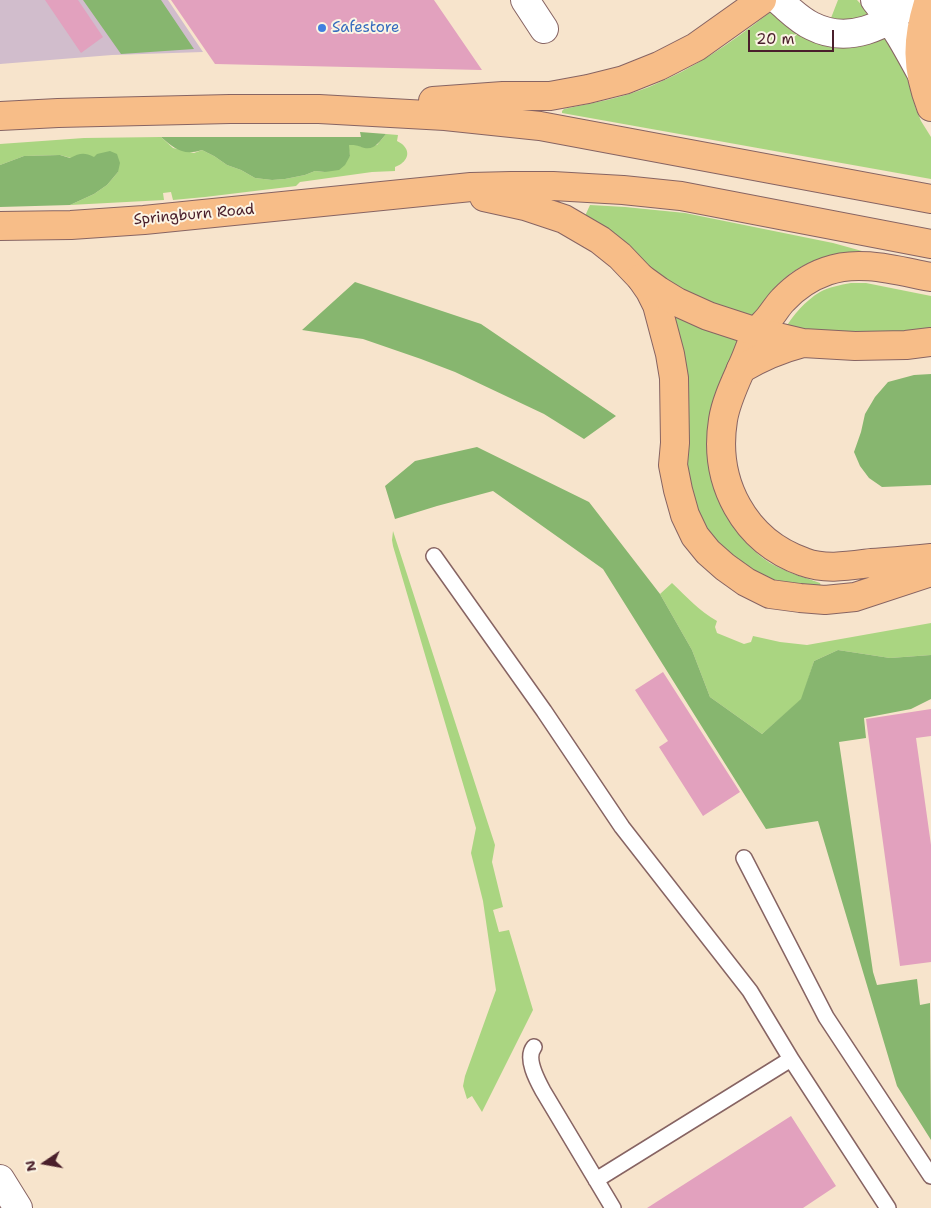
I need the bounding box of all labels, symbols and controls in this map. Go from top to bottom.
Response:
place label: Safestore [332,19,399,37]
scale bar [751,20,837,52]
marker: Safestore [316,22,328,34]
text: 20 m [756,29,795,49]
street label: Springburn Road [133,201,255,229]
north arrow [20,1138,70,1188]
text: N [20,1159,40,1173]

